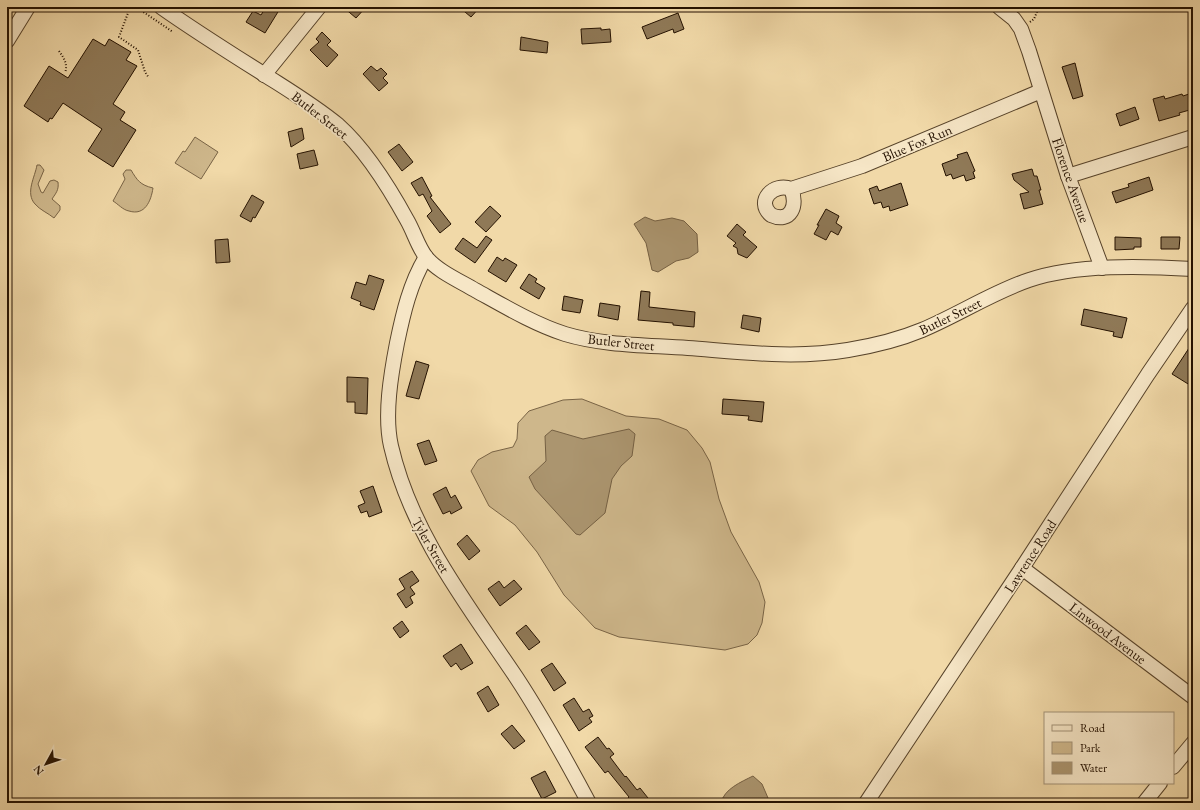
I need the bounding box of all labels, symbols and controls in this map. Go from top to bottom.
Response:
street label: Butler Street [288,87,352,143]
street label: Blue Fox Run [879,120,955,166]
street label: Florence Avenue [1048,135,1094,225]
street label: Butler Street [916,293,985,339]
street label: Butler Street [587,330,656,355]
street label: Tyler Street [408,514,454,577]
street label: Lawrence Road [1000,515,1061,596]
street label: Linwood Avenue [1066,598,1151,668]
legend [1044,712,1174,784]
text: Road [1080,720,1106,736]
text: Park [1080,740,1101,756]
north arrow [26,744,66,784]
text: Water [1080,760,1107,776]
text: N [30,762,47,778]

